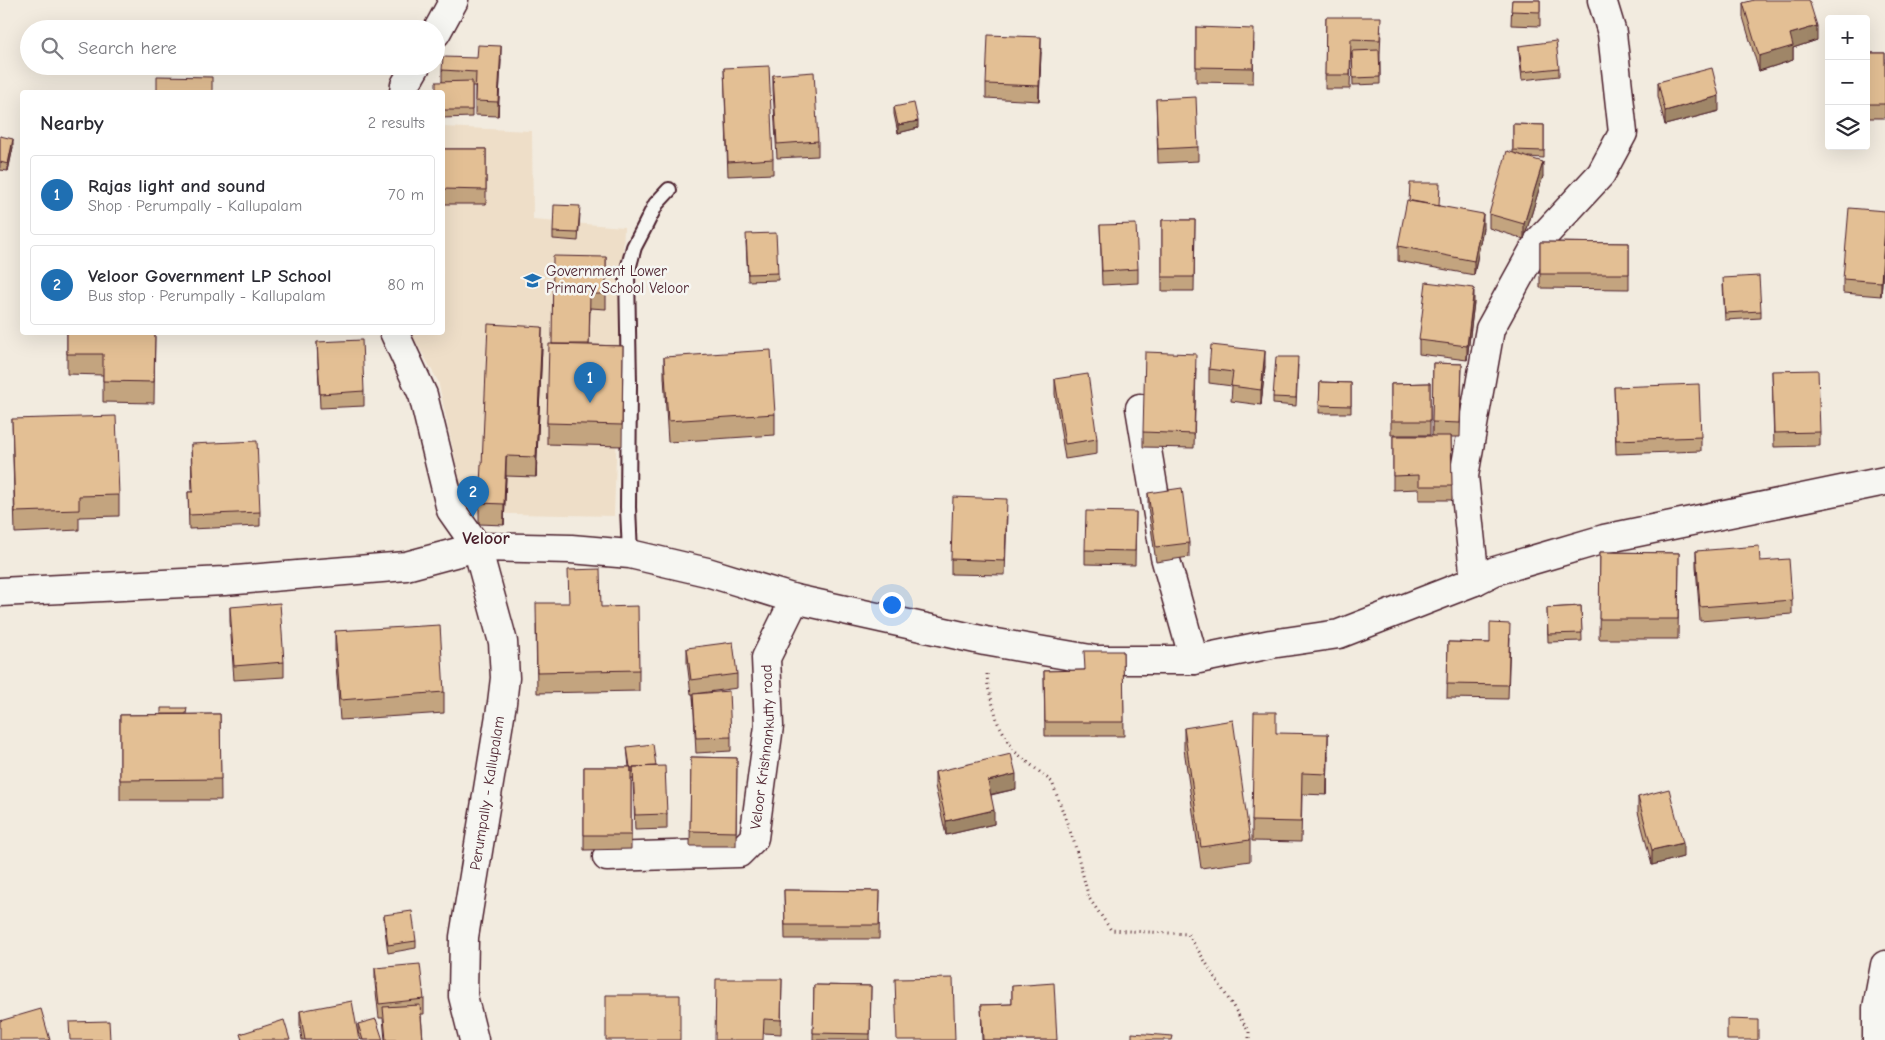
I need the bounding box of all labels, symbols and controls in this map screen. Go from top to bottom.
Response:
map controls [1825,15,1870,150]
button: + [1825,15,1870,60]
search box [20,20,445,75]
icon: search [38,34,66,62]
text: Search here [78,37,177,59]
button: − [1825,60,1870,105]
button: layers [1825,105,1870,150]
text: Nearby [40,111,104,135]
text: 2 results [368,114,425,132]
text: Rajas light and sound [88,175,265,197]
text: 1 [54,186,60,204]
text: 70 m [388,186,424,204]
text: Shop · Perumpally - Kallupalam [88,197,302,215]
place label: Government Lower Primary School Veloor [546,262,689,297]
text: Veloor Government LP School [88,265,331,287]
school or university icon: Government Lower Primary School Veloor [522,270,542,290]
text: 2 [53,276,61,294]
text: 80 m [387,276,424,294]
text: Bus stop · Perumpally - Kallupalam [88,287,326,305]
pin: 1 [574,362,606,403]
pin: 2 [457,476,489,517]
district label: Veloor [462,528,511,549]
your location [879,592,905,618]
street label: Veloor Krishnankutty road [746,664,778,830]
street label: Perumpally - Kallupalam [466,715,508,871]

